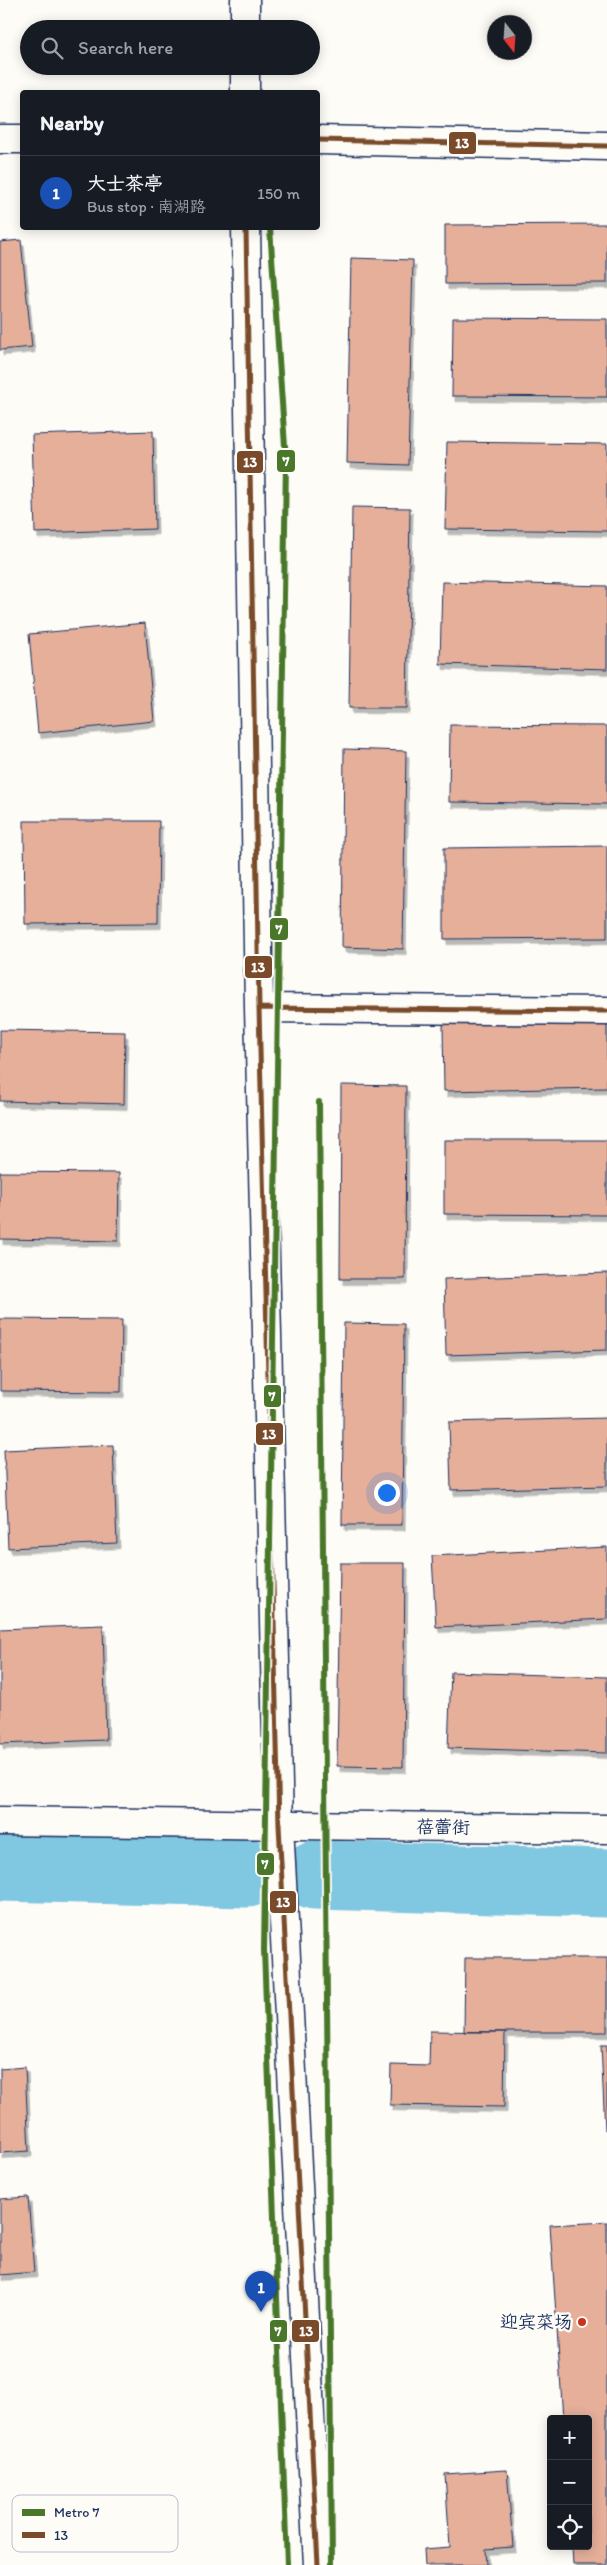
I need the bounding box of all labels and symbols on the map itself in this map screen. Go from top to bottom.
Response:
north arrow [487,15,532,60]
line badge: 13 [448,131,477,155]
text: 13 [455,135,469,152]
line badge: 7 [276,449,296,473]
line badge: 13 [236,450,264,474]
text: 7 [282,453,290,470]
text: 13 [243,454,257,471]
line badge: 7 [269,917,289,941]
text: 7 [275,921,283,938]
line badge: 13 [244,955,273,979]
text: 13 [251,959,265,976]
line badge: 7 [263,1384,282,1408]
text: 7 [268,1388,276,1405]
line badge: 13 [255,1422,284,1446]
text: 13 [262,1426,276,1443]
your location [374,1480,400,1506]
street label: 蓓蕾街 [416,1816,470,1838]
line badge: 7 [256,1852,275,1876]
text: 7 [261,1856,269,1873]
line badge: 13 [269,1890,297,1914]
text: 13 [276,1894,290,1911]
pin: 1 [245,2271,277,2312]
place label: 迎宾菜场 [500,2311,572,2333]
marker: 迎宾菜场 [576,2316,588,2328]
line badge: 7 [269,2319,288,2343]
line badge: 13 [291,2319,320,2343]
text: 7 [274,2323,282,2340]
text: 13 [299,2323,313,2340]
legend [12,2495,178,2552]
text: Metro 7 [54,2504,99,2521]
text: 13 [54,2527,68,2544]

